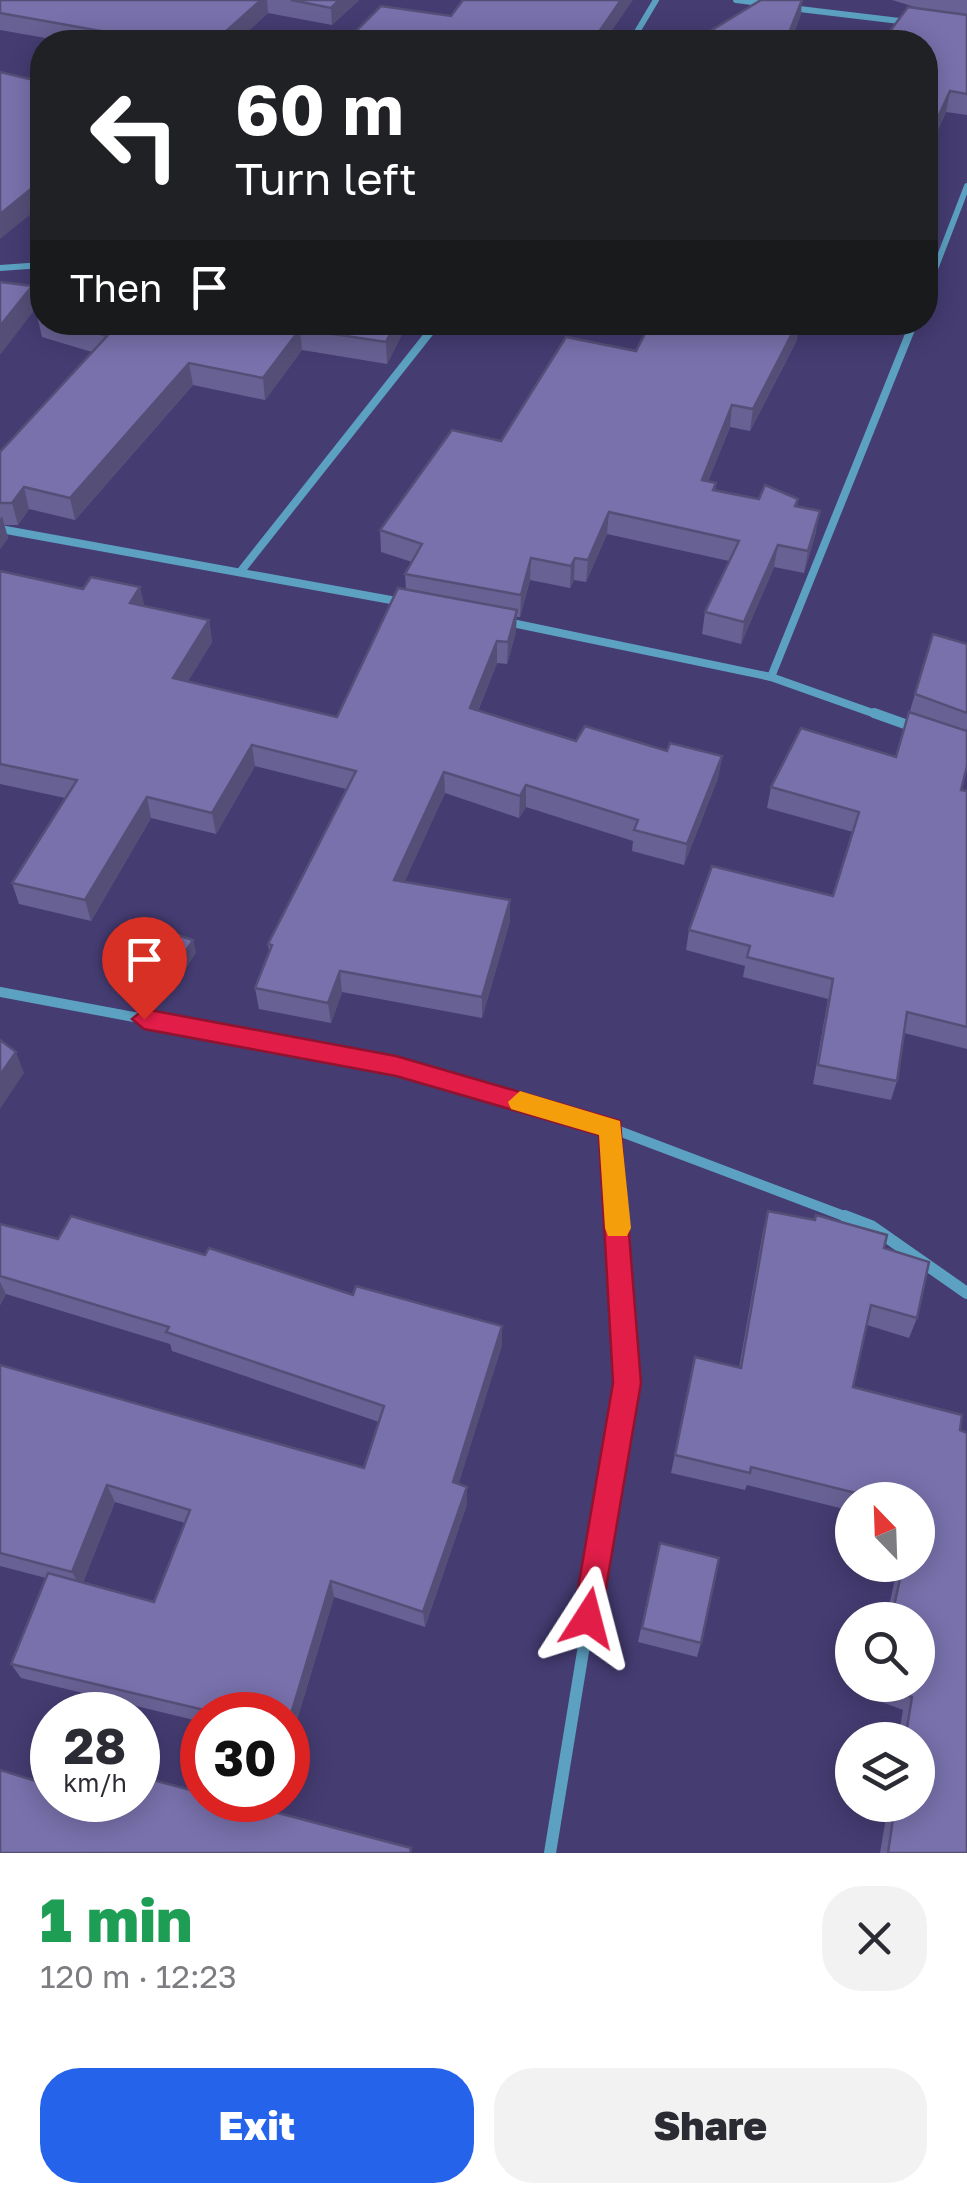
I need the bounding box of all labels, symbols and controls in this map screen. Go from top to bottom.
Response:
text: 60 m [235,66,404,150]
icon: left [70,70,200,200]
text: Turn left [235,151,417,205]
icon: arrive [182,260,237,315]
text: Then [70,265,162,310]
pin [102,917,187,1020]
icon: arrive [117,932,172,987]
north arrow [835,1482,935,1582]
map controls [835,1482,935,1822]
position arrow [536,1566,640,1670]
button: search [835,1602,935,1702]
speed limit sign: 30 [180,1692,310,1822]
text: 28 [64,1715,126,1775]
button: layers [835,1722,935,1822]
text: km/h [63,1767,127,1798]
text: 1 min [40,1883,192,1955]
button: close [822,1886,927,1991]
text: 120 m · 12:23 [40,1957,237,1995]
button: Exit [40,2068,474,2183]
button: Share [494,2068,927,2183]

